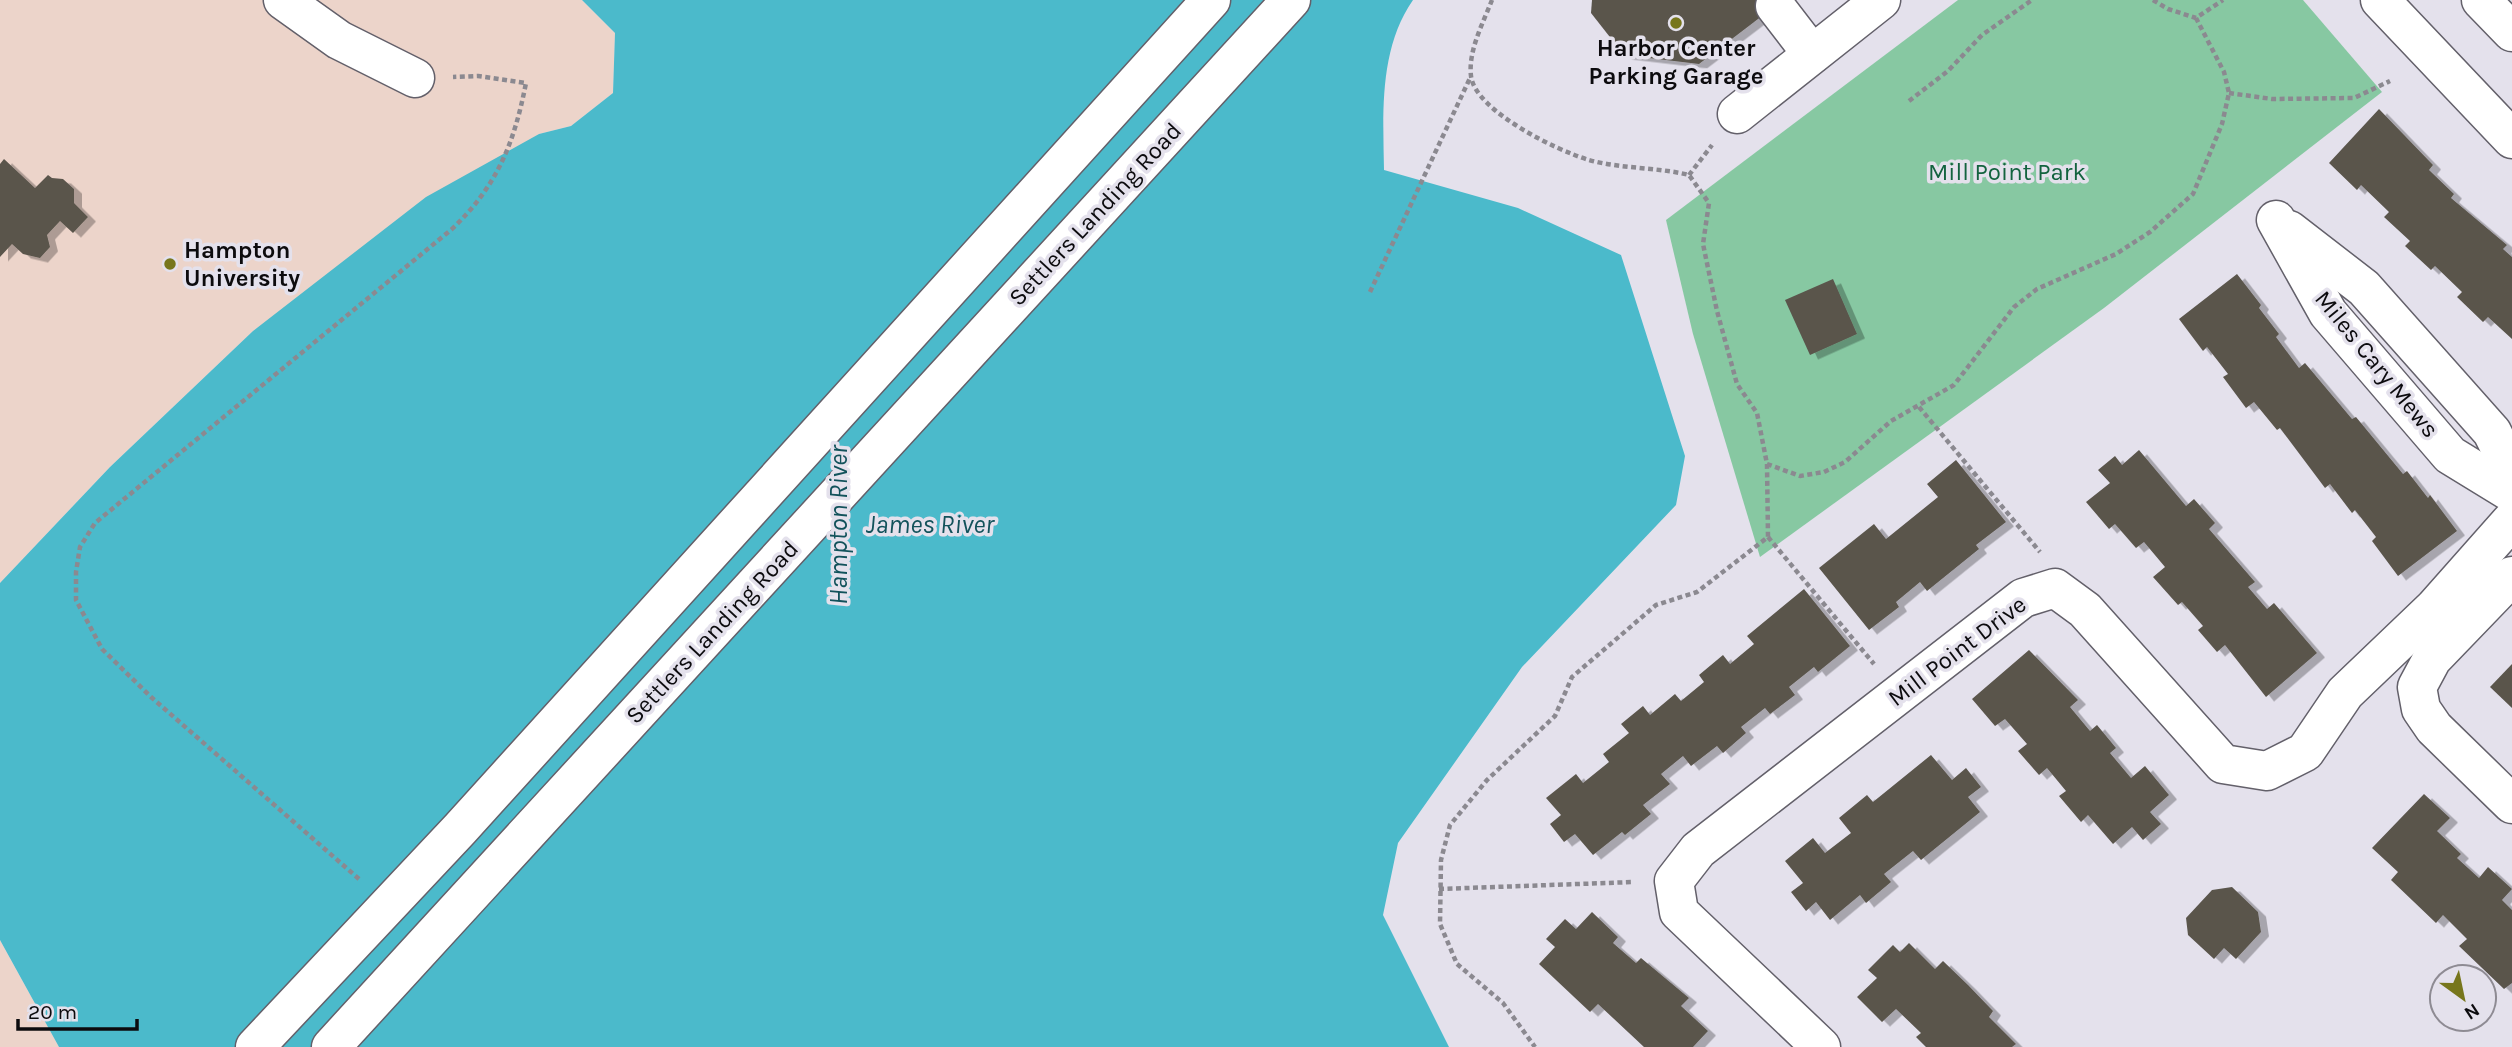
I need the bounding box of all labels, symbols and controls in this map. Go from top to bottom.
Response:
marker: Harbor Center Parking Garage [1668,15,1684,31]
place label: Harbor Center Parking Garage [1589,34,1763,90]
street label: Settlers Landing Road [1003,117,1187,311]
park label: Mill Point Park [1928,158,2086,186]
place label: Hampton University [184,236,300,292]
marker: Hampton University [162,256,178,272]
street label: Miles Cary Mews [2309,285,2445,443]
water label: Hampton River [823,444,854,605]
water label: James River [866,509,995,540]
street label: Settlers Landing Road [620,535,804,729]
street label: Mill Point Drive [1883,590,2031,712]
north arrow [2428,963,2498,1033]
scale bar [18,988,136,1032]
text: N [2460,998,2483,1024]
text: 20 m [28,1000,77,1024]

